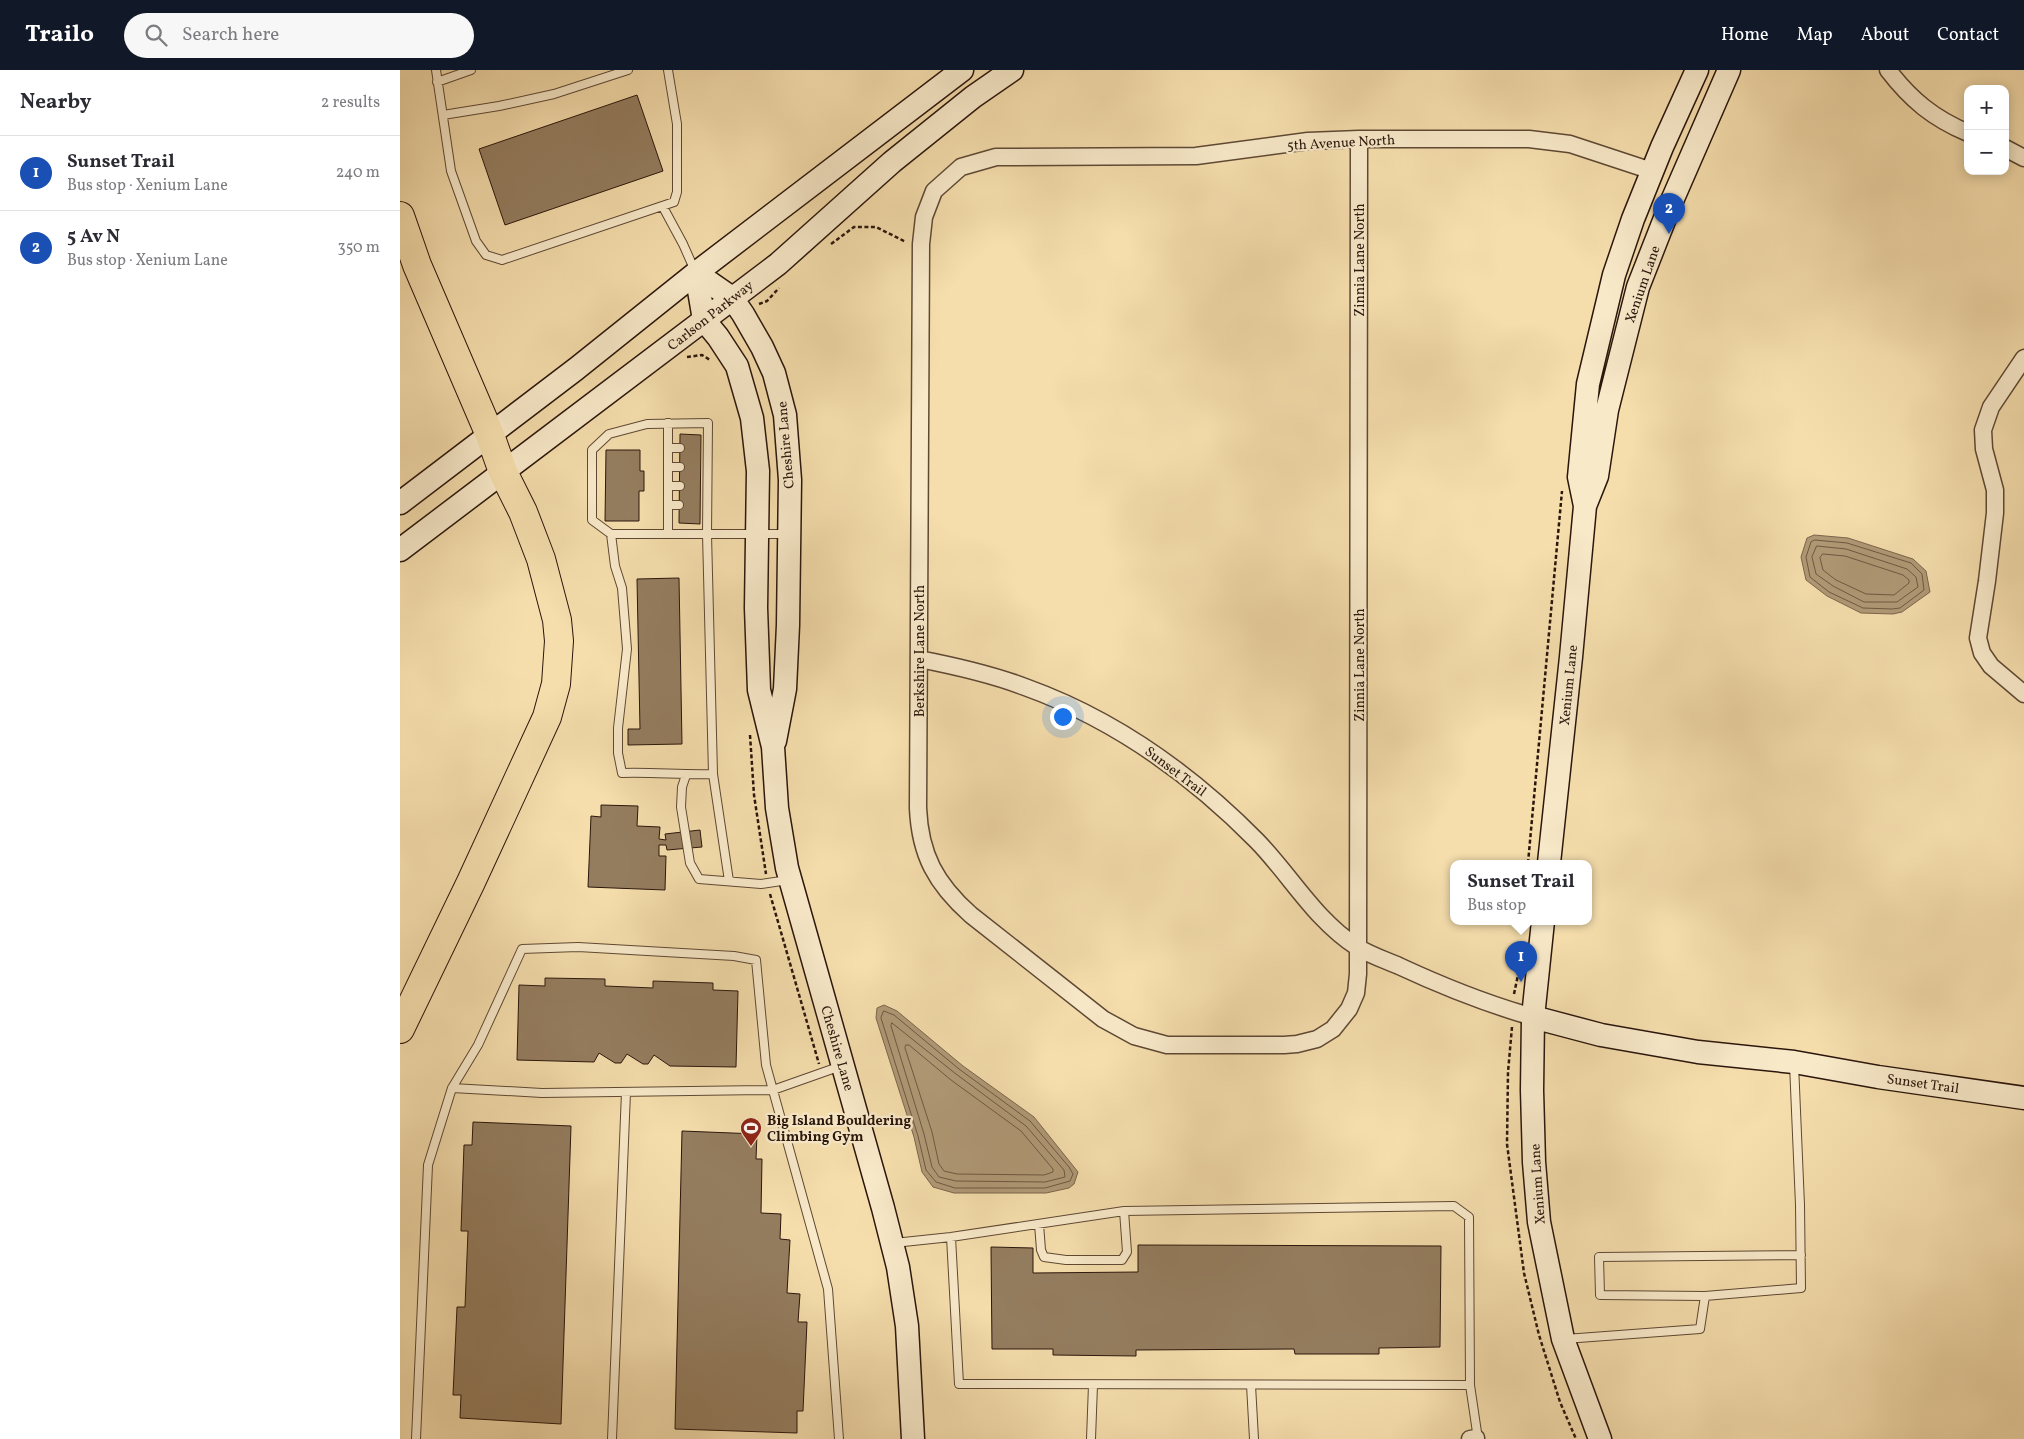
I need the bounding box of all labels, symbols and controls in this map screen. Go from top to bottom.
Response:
search box [124,13,474,58]
text: Trailo [25,18,94,52]
icon: search [142,21,170,49]
text: Search here [182,22,279,48]
text: Home [1721,23,1769,48]
text: Map [1797,23,1833,48]
text: About [1861,23,1909,48]
text: Contact [1937,23,1999,48]
map controls [1964,85,2009,175]
button: + [1964,85,2009,130]
text: Nearby [20,88,91,117]
text: 2 results [321,92,380,114]
button: − [1964,130,2009,175]
street label: 5th Avenue North [1286,131,1396,156]
text: Sunset Trail [67,149,175,175]
text: 1 [33,162,39,184]
text: 240 m [336,162,380,184]
text: Bus stop · Xenium Lane [67,175,228,197]
pin: 2 [1653,193,1685,234]
street label: Zinnia Lane North [1351,203,1370,317]
text: 5 Av N [67,224,120,250]
text: 2 [32,237,40,259]
text: 350 m [337,237,380,259]
street label: Xenium Lane [1621,243,1666,326]
text: Bus stop · Xenium Lane [67,250,228,272]
street label: Carlson Parkway [664,276,758,356]
street label: Cheshire Lane [773,400,800,489]
street label: Berkshire Lane North [911,585,930,717]
street label: Zinnia Lane North [1351,608,1370,722]
street label: Xenium Lane [1556,644,1583,726]
your location [1050,704,1076,730]
street label: Sunset Trail [1140,743,1210,802]
popup [1450,860,1592,925]
text: Sunset Trail [1467,869,1575,895]
text: Bus stop [1467,895,1526,917]
pin: 1 [1505,941,1537,982]
street label: Cheshire Lane [815,1004,858,1094]
street label: Sunset Trail [1885,1070,1960,1099]
place label: Big Island Bouldering Climbing Gym [767,1112,912,1147]
sports icon: Big Island Bouldering Climbing Gym [739,1116,763,1147]
street label: Xenium Lane [1526,1143,1551,1225]

